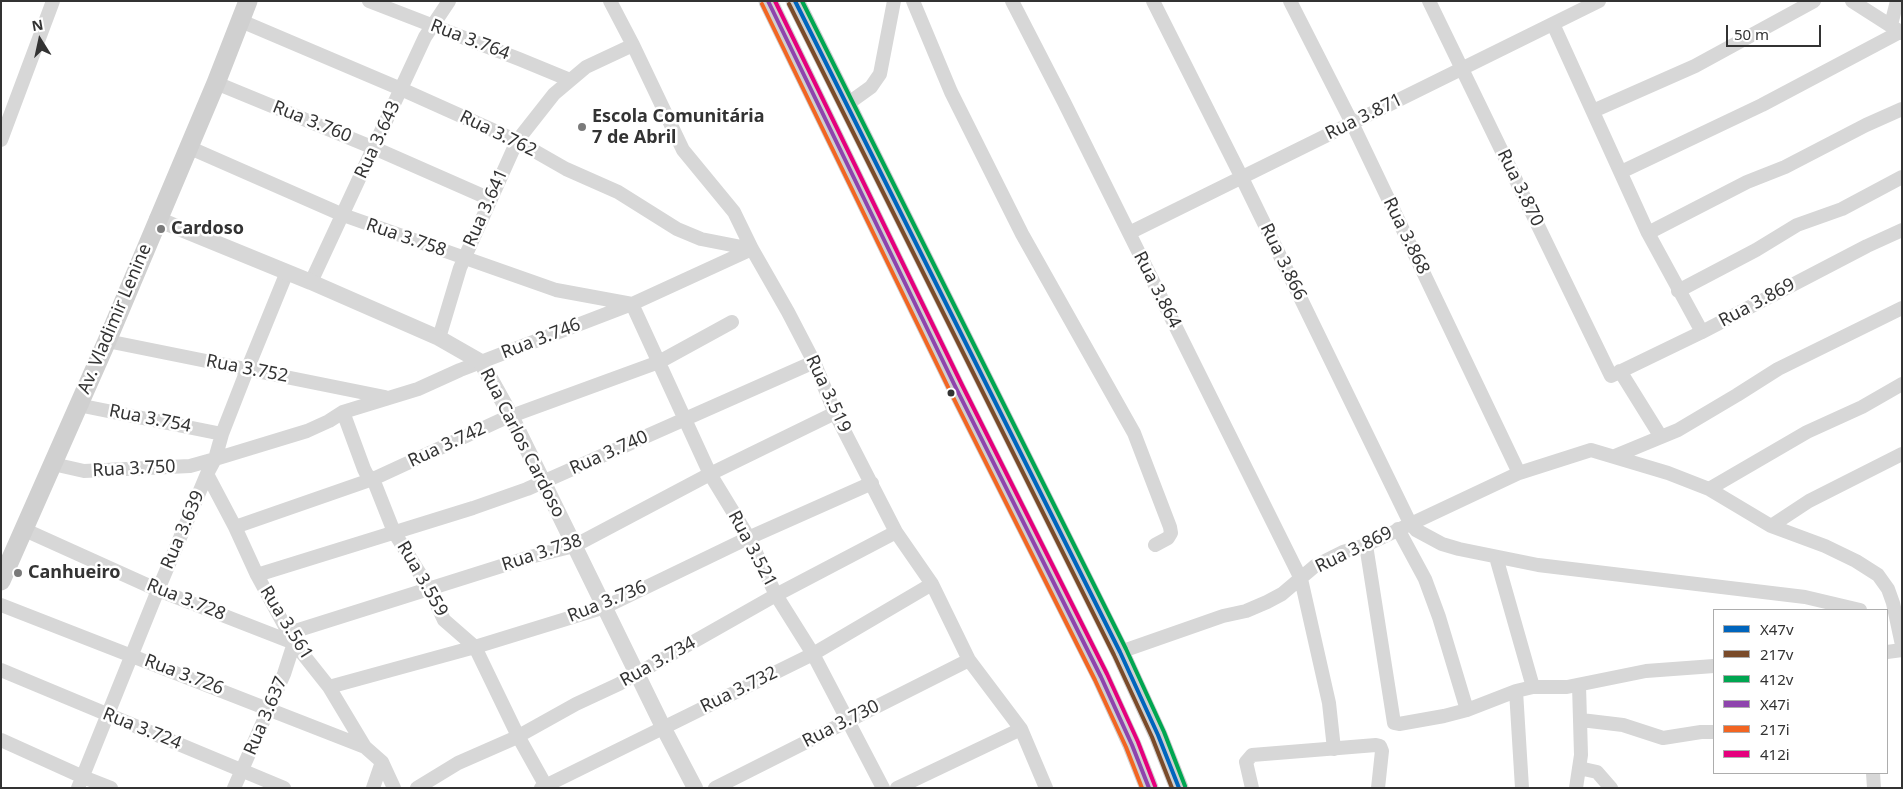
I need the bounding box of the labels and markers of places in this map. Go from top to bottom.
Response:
place label: Escola Comunitária 7 de Abril [592,106,764,148]
marker: Escola Comunitária 7 de Abril [576,121,588,133]
place label: Cardoso [171,218,244,240]
marker: Cardoso [155,223,167,235]
unlabelled marker [946,388,956,398]
place label: Canhueiro [28,562,121,584]
marker: Canhueiro [12,567,24,579]

